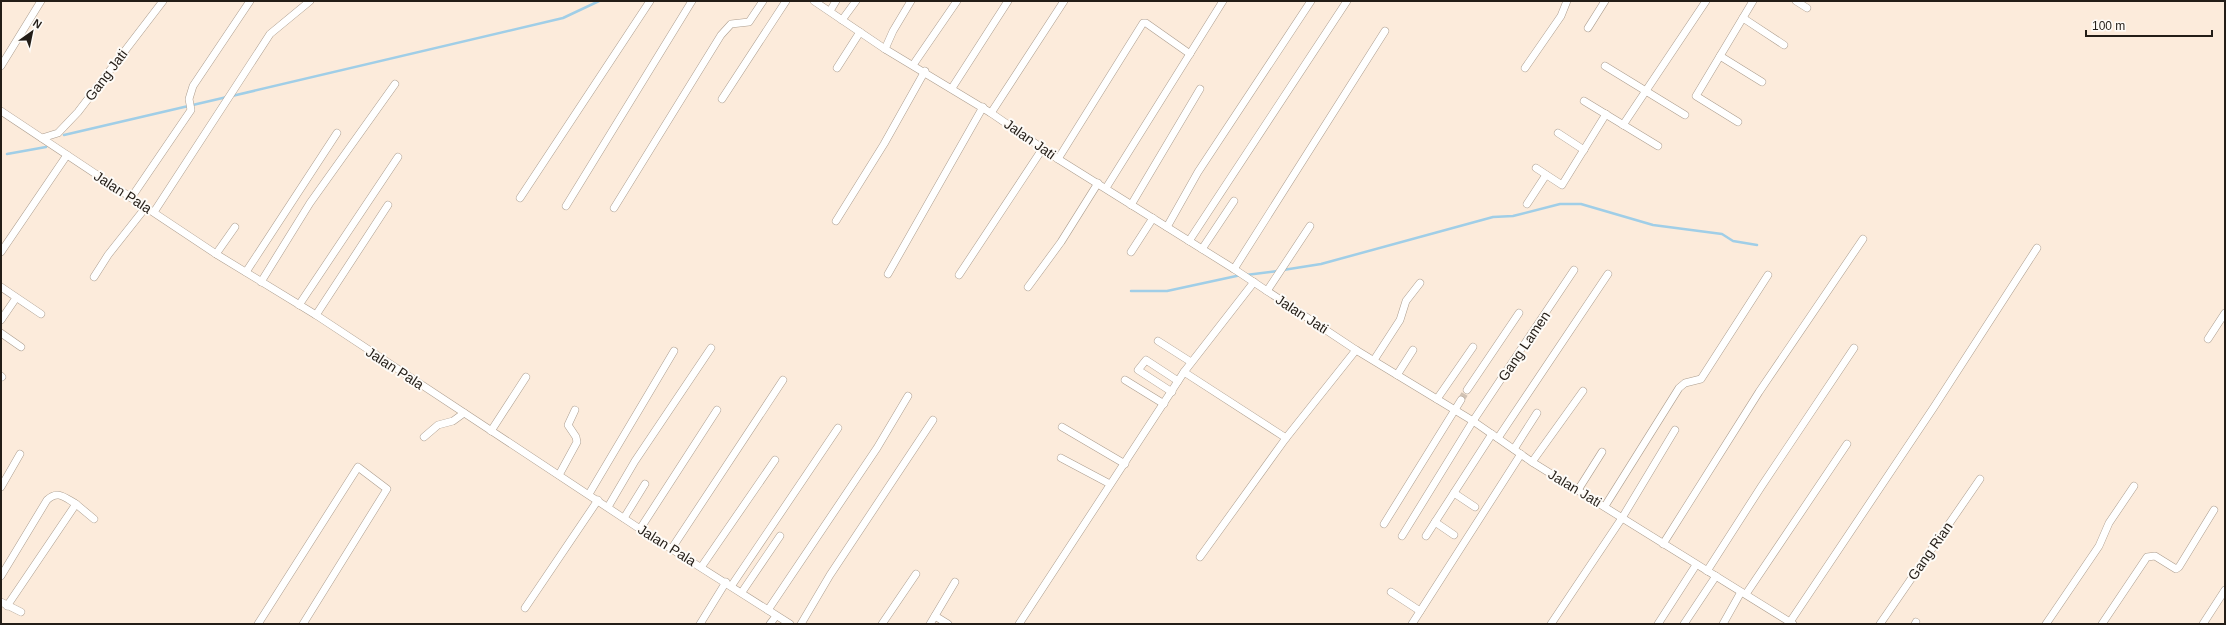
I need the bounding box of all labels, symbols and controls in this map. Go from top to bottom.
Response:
north arrow [12,12,52,52]
scale bar [2086,12,2212,38]
text: N [31,16,44,31]
text: 100 m [2092,19,2125,33]
street label: Gang Jati [82,46,130,104]
street label: Jalan Jati [1001,115,1059,163]
street label: Jalan Pala [91,167,155,217]
street label: Jalan Jati [1273,291,1331,337]
street label: Gang Lamen [1495,308,1553,384]
street label: Jalan Pala [363,343,427,393]
street label: Jalan Jati [1546,466,1604,510]
street label: Gang Rian [1904,519,1956,583]
street label: Jalan Pala [635,521,699,569]

